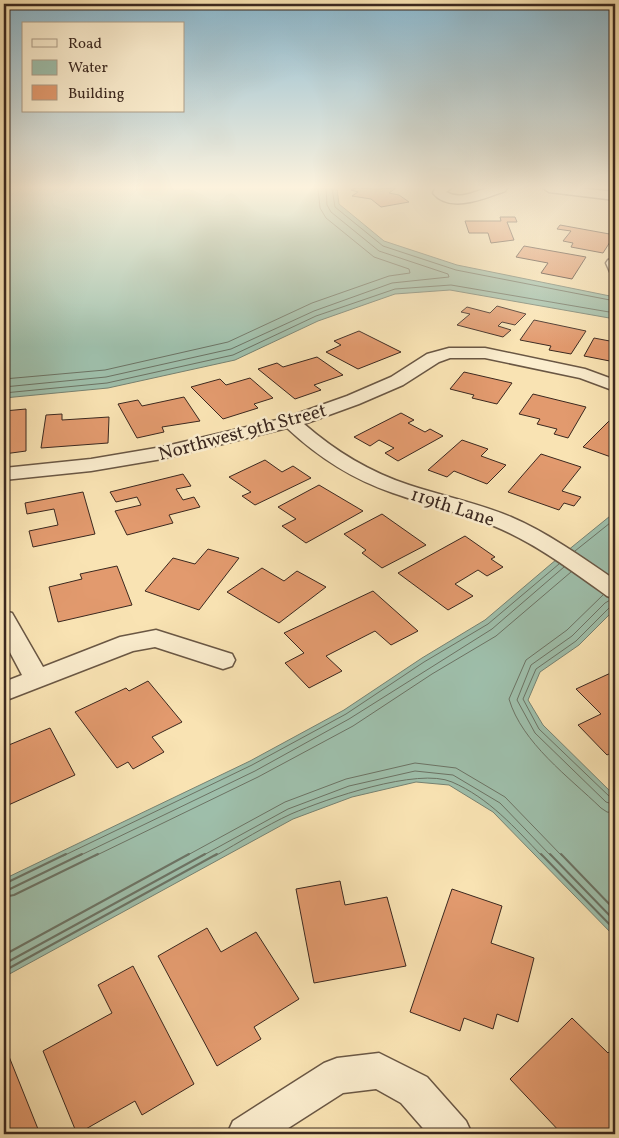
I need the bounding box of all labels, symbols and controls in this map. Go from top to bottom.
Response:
legend [22,22,185,112]
text: Road [68,34,102,55]
text: Water [68,58,108,79]
text: Building [68,84,125,105]
street label: Northwest 9th Street [156,398,330,468]
street label: 119th Lane [407,482,498,534]

